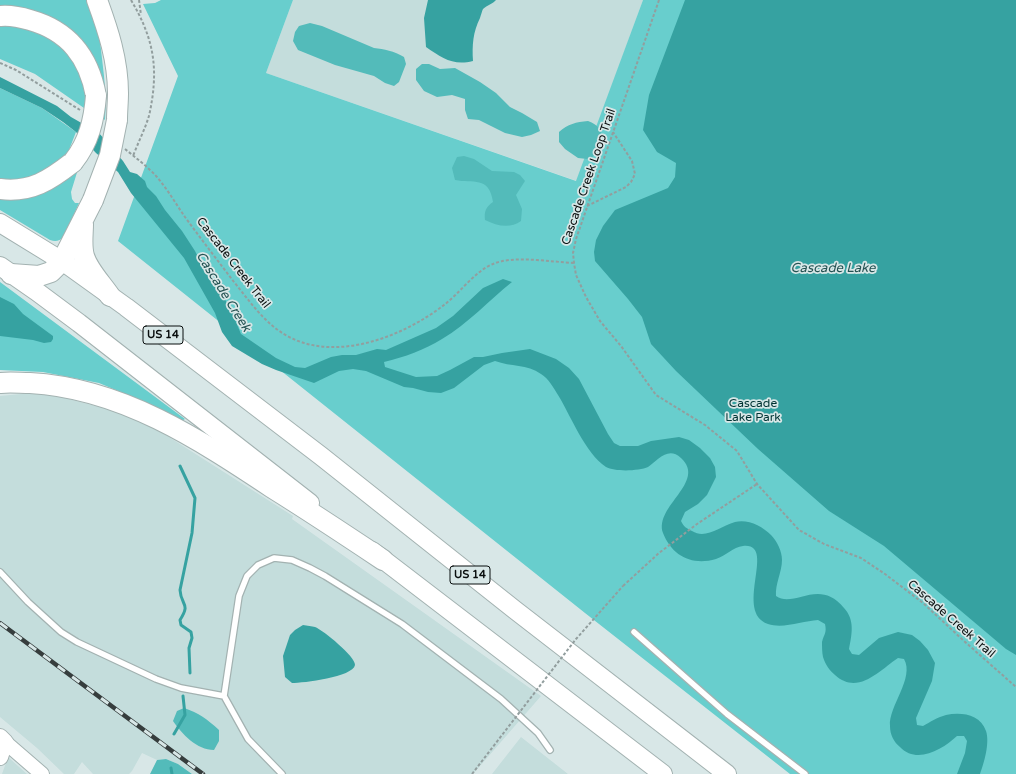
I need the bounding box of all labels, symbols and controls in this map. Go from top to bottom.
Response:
street label: Cascade Creek Loop Trail [559,107,619,247]
street label: Cascade Creek Trail [193,215,273,311]
water label: Cascade Creek [192,249,254,335]
water label: Cascade Lake [791,261,875,277]
road number: US 14 [143,326,183,344]
park label: Cascade Lake Park [725,397,781,425]
road number: US 14 [450,566,490,584]
street label: Cascade Creek Trail [904,577,998,661]

